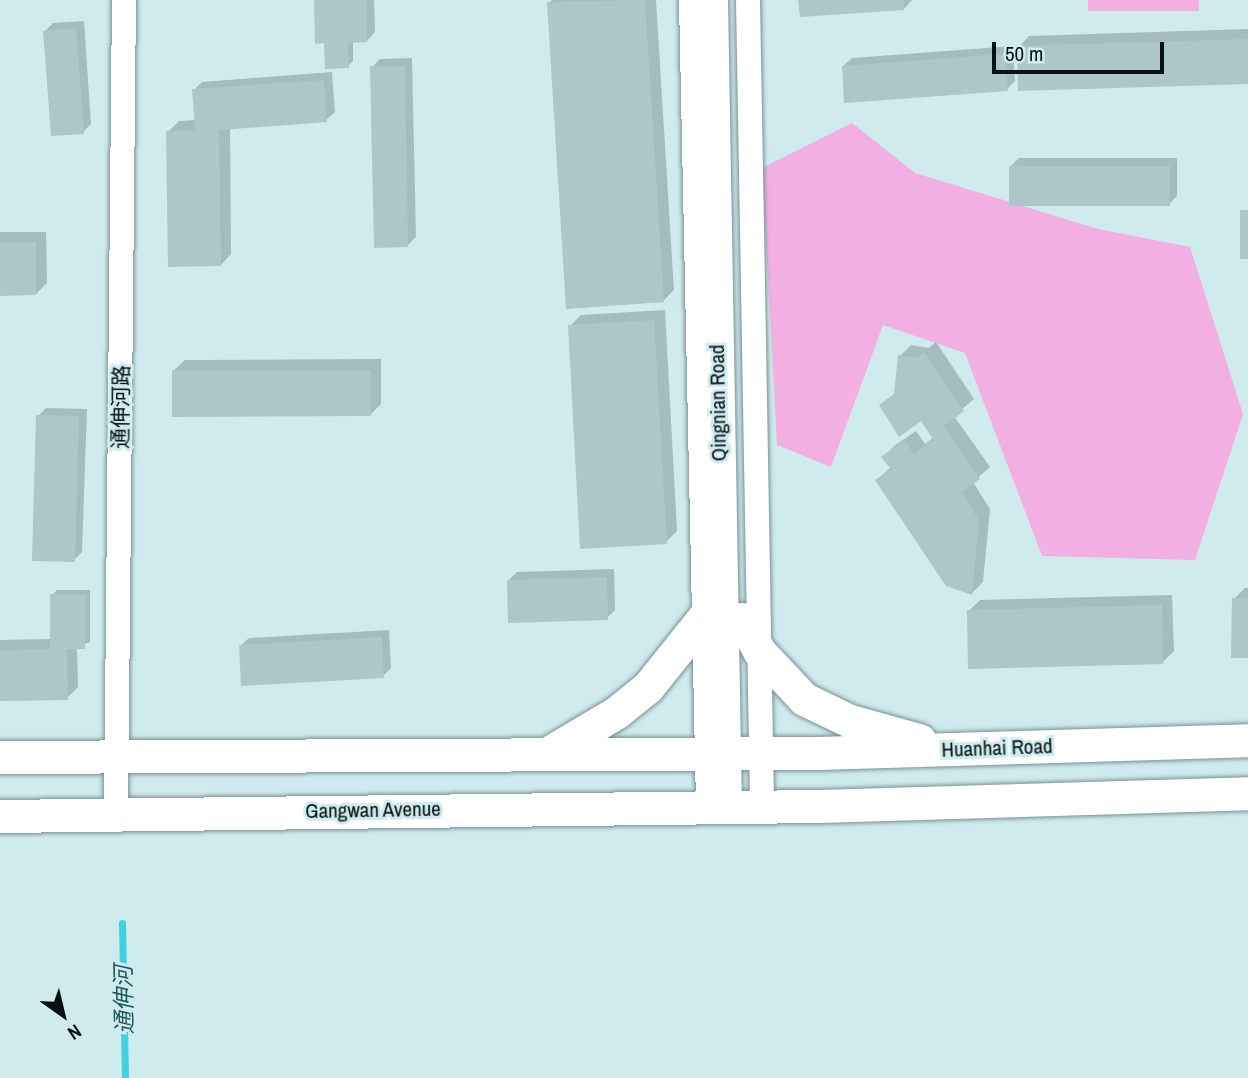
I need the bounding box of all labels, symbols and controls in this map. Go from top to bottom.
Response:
scale bar [996,28,1168,72]
text: 50 m [1005,39,1043,68]
street label: Qingnian Road [704,344,732,462]
street label: 通伸河路 [108,365,134,449]
street label: Huanhai Road [941,733,1053,763]
street label: Gangwan Avenue [304,796,442,824]
water label: 通伸河 [110,965,138,1035]
north arrow [28,980,98,1050]
text: N [63,1018,87,1046]

